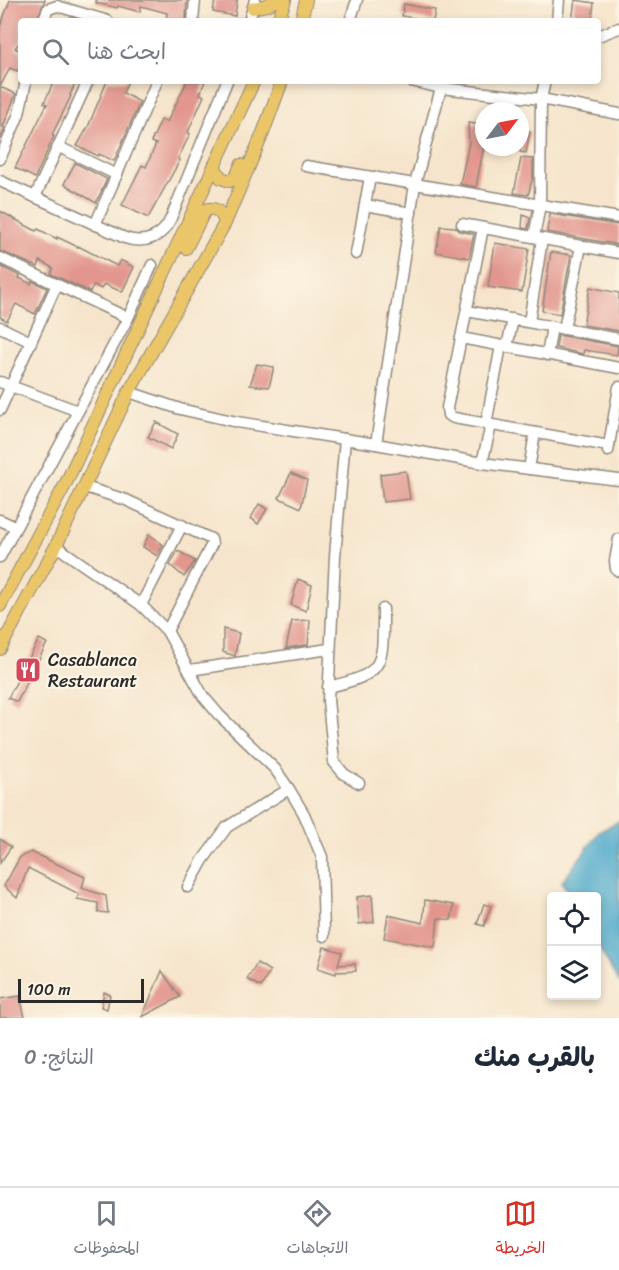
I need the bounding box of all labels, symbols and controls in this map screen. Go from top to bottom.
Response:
search box [18,18,601,84]
text: ابحث هنا [87,32,166,71]
icon: search [39,35,72,68]
north arrow [475,102,529,156]
place label: Casablanca Restaurant [48,644,137,697]
restaurant icon: Casablanca Restaurant [13,655,43,685]
map controls [547,892,601,1000]
button: locate [547,892,601,946]
button: layers [547,946,601,1000]
text: 100 m [27,975,71,1004]
scale bar [18,976,144,1004]
text: بالقرب منك [474,1034,595,1080]
text: النتائج: 0 [24,1040,94,1075]
tab: المحفوظات [74,1197,139,1262]
tab: الاتجاهات [287,1197,348,1262]
tab: الخريطة [496,1197,545,1262]

